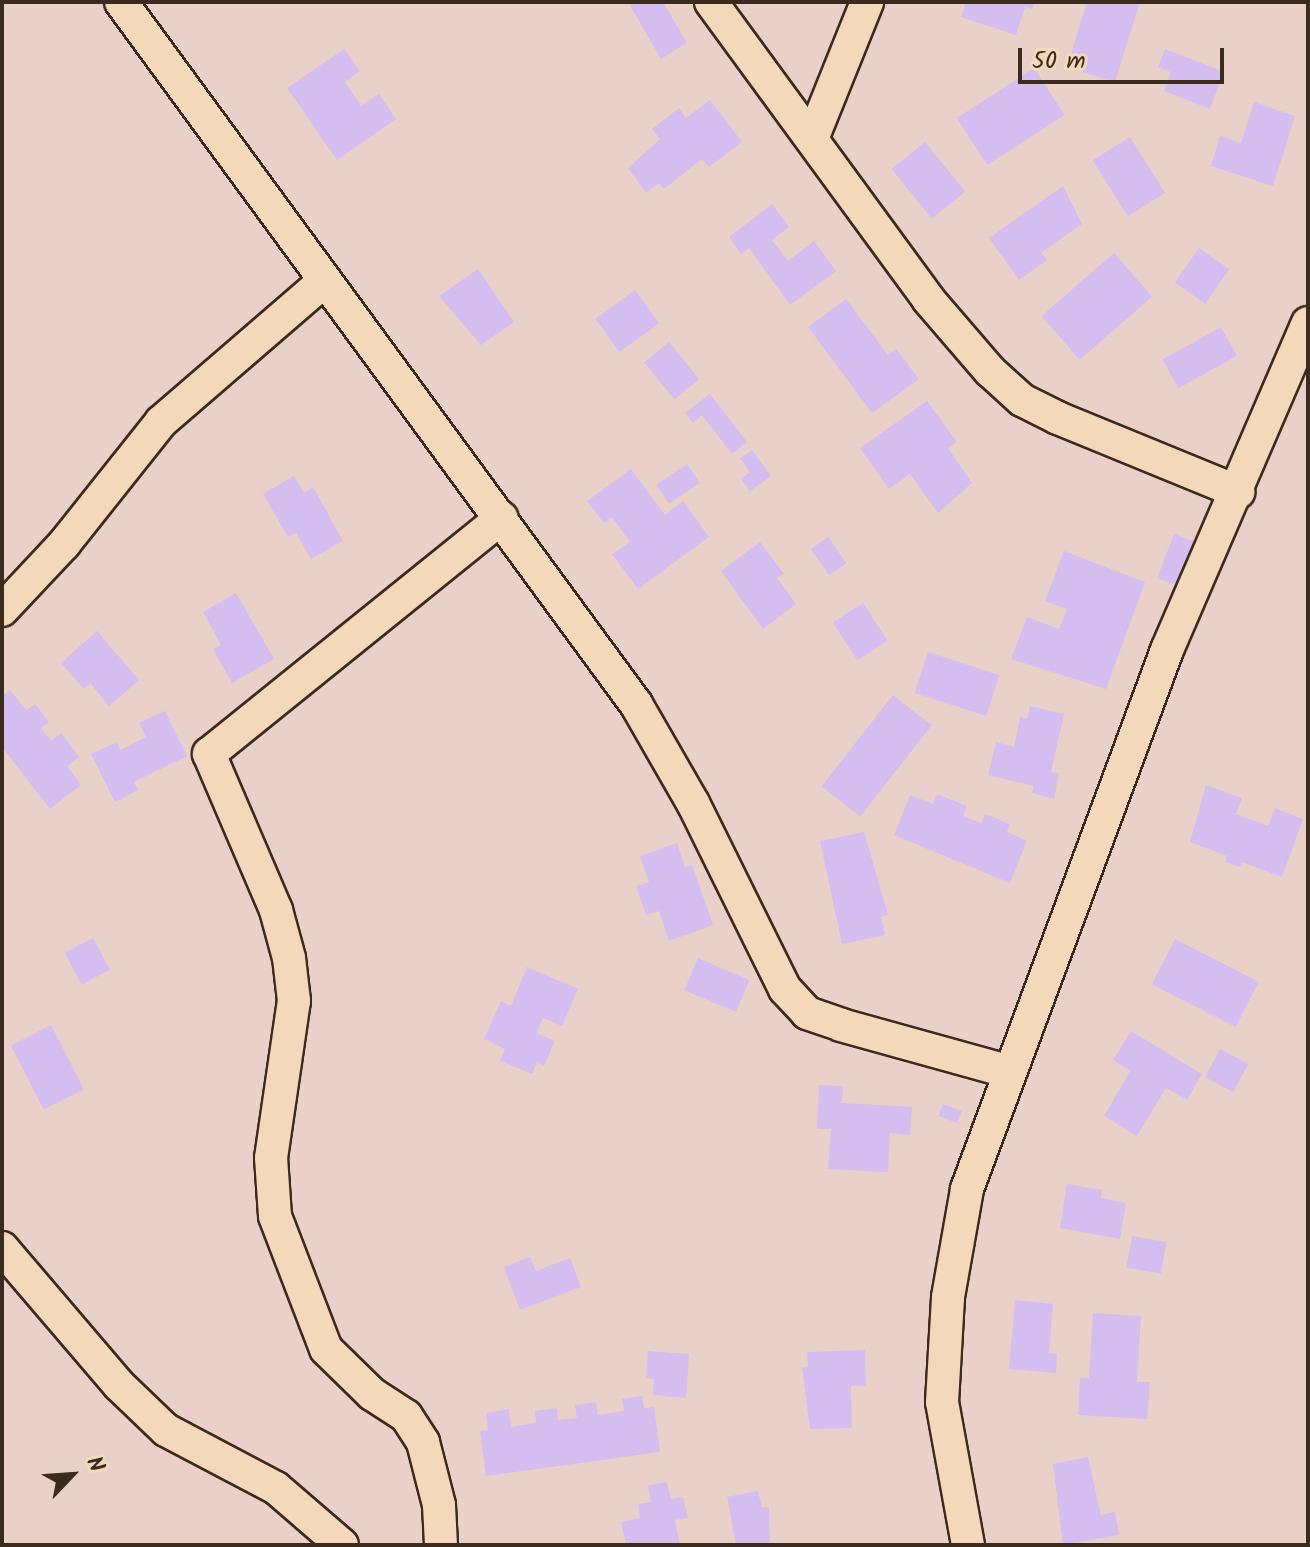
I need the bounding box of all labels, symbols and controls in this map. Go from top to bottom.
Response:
scale bar [1022,32,1228,82]
text: 50 m [1032,42,1086,81]
north arrow [32,1435,112,1515]
text: N [75,1451,113,1478]

